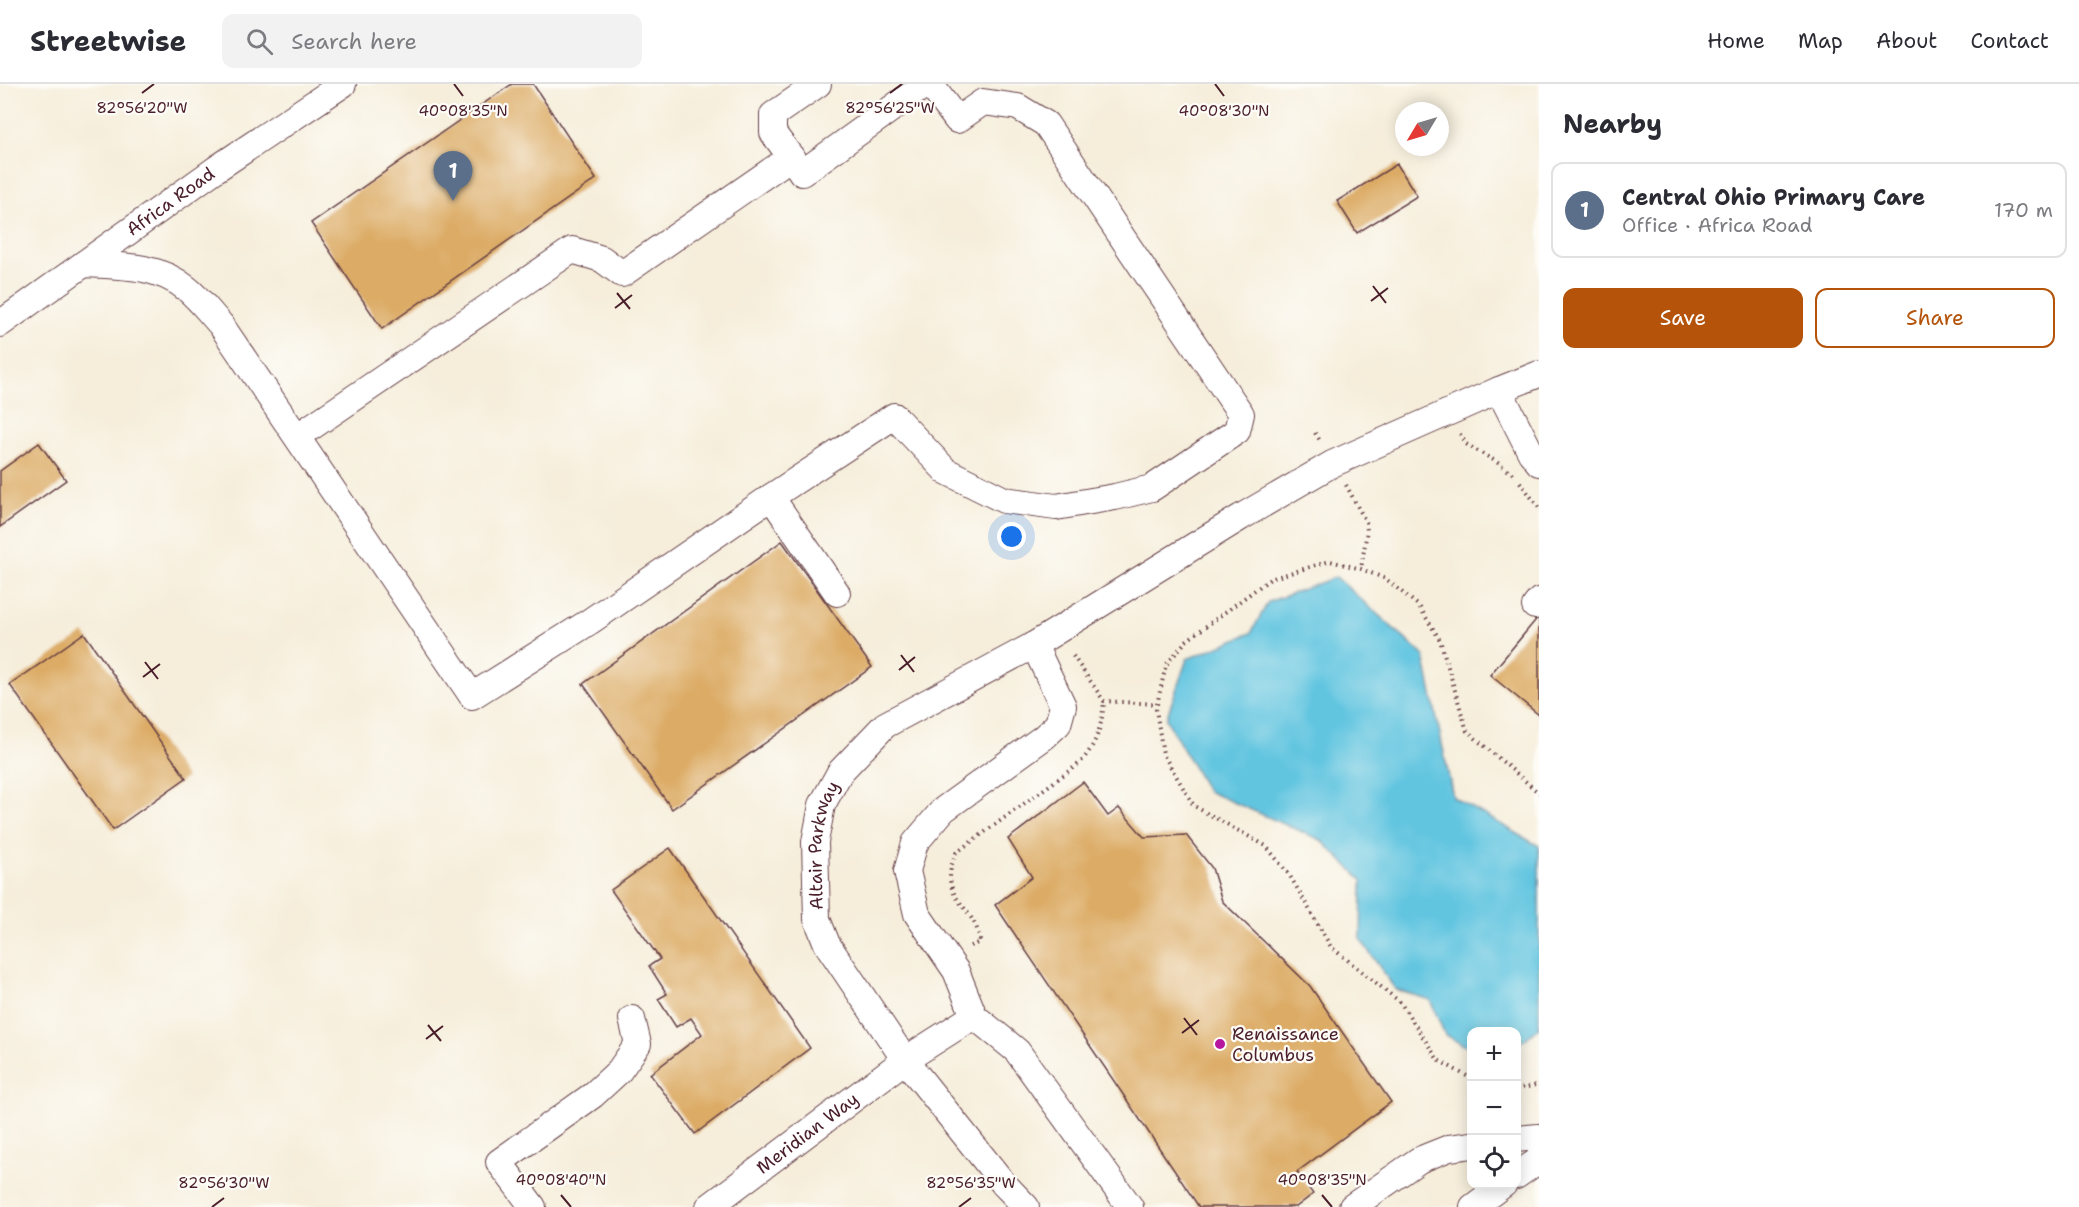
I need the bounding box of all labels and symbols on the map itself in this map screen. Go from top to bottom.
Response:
text: 82°56'20"W [96,98,188,118]
text: 82°56'25"W [845,98,935,118]
text: 40°08'35"N [418,101,508,121]
text: 40°08'30"N [1179,101,1269,121]
north arrow [1395,102,1449,156]
pin: 1 [434,152,472,201]
street label: Africa Road [122,162,220,241]
your location [997,522,1026,551]
street label: Altair Parkway [803,777,845,910]
place label: Renaissance Columbus [1232,1022,1339,1067]
marker: Renaissance Columbus [1213,1037,1227,1051]
street label: Meridian Way [751,1087,863,1179]
text: 40°08'40"N [516,1170,606,1190]
text: 40°08'35"N [1277,1170,1367,1190]
text: 82°56'30"W [178,1173,270,1193]
text: 82°56'35"W [926,1173,1016,1193]

